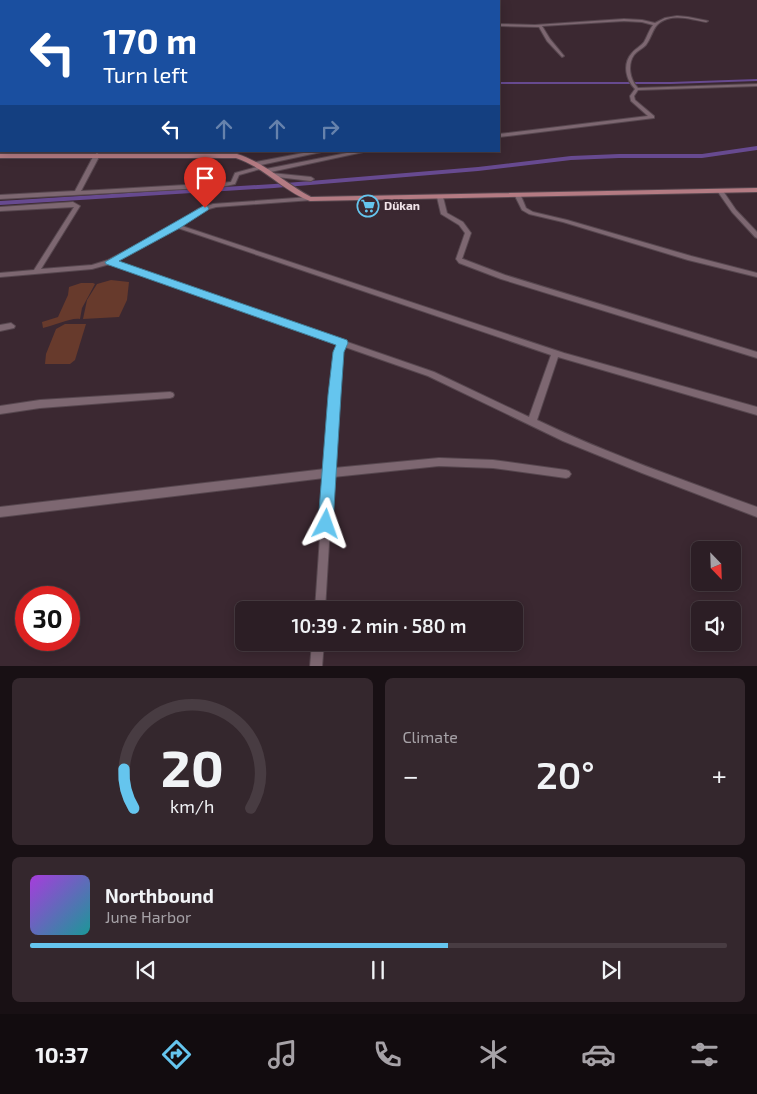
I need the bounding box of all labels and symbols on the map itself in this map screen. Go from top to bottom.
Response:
pin [184,157,226,208]
supermarket icon: Dükan [356,194,380,218]
place label: Dükan [384,198,420,212]
position arrow [299,497,351,549]
north arrow [691,541,741,591]
speed limit sign: 30 [15,586,80,651]

